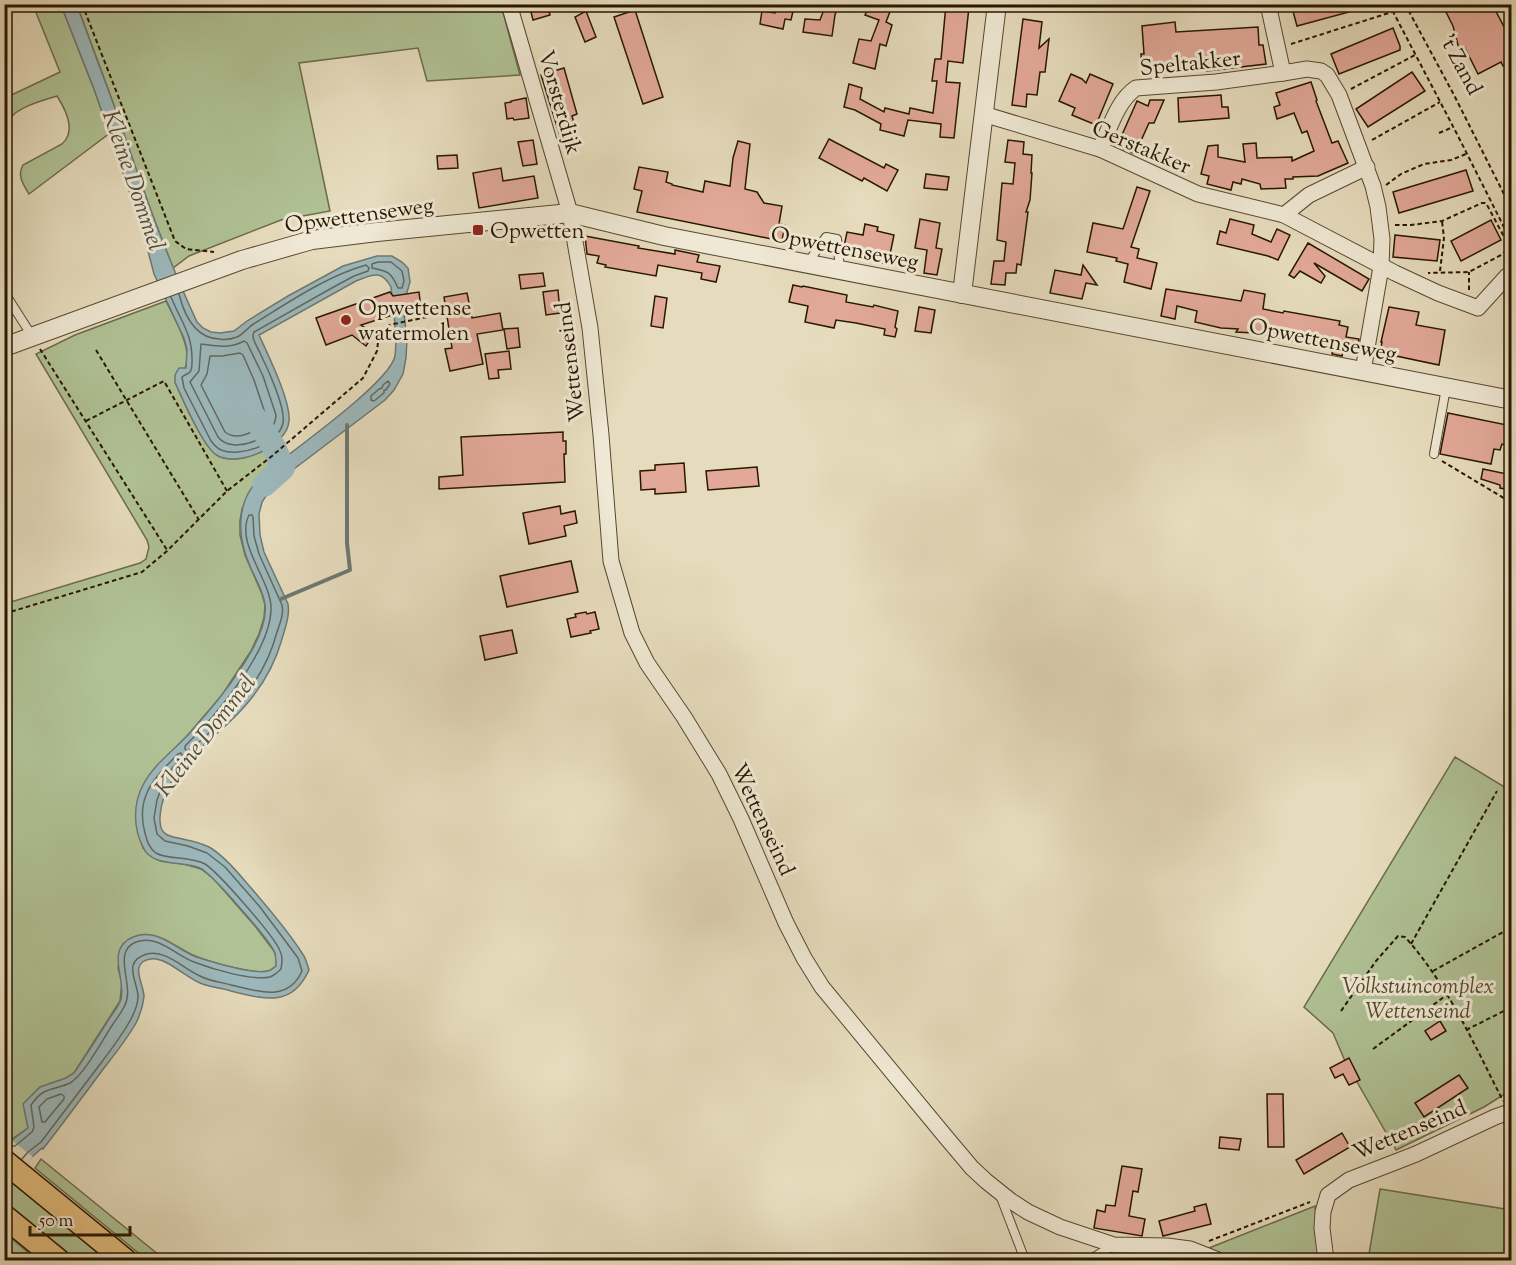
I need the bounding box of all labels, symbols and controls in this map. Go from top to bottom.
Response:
street label: 't Zand [1430,29,1489,102]
street label: Speltakker [1138,44,1242,86]
street label: Vorsterdijk [528,47,588,159]
water label: Kleine Dommel [92,106,172,256]
street label: Gerstakker [1086,114,1195,184]
street label: Opwettenseweg [283,191,436,243]
place label: Opwetten [490,217,585,249]
street label: Opwettenseweg [768,220,921,280]
marker: Opwetten [471,223,485,237]
place label: Opwettense watermolen [358,294,472,351]
street label: Wettenseind [549,300,595,424]
street label: Opwettenseweg [1246,312,1399,372]
marker: Opwettense watermolen [339,313,353,327]
water label: Kleine Dommel [148,668,265,805]
street label: Wettenseind [721,759,801,882]
park label: Volkstuincomplex Wettenseind [1342,972,1494,1029]
street label: Wettenseind [1348,1093,1472,1170]
scale bar [30,1199,130,1237]
text: 50 m [38,1209,74,1235]

